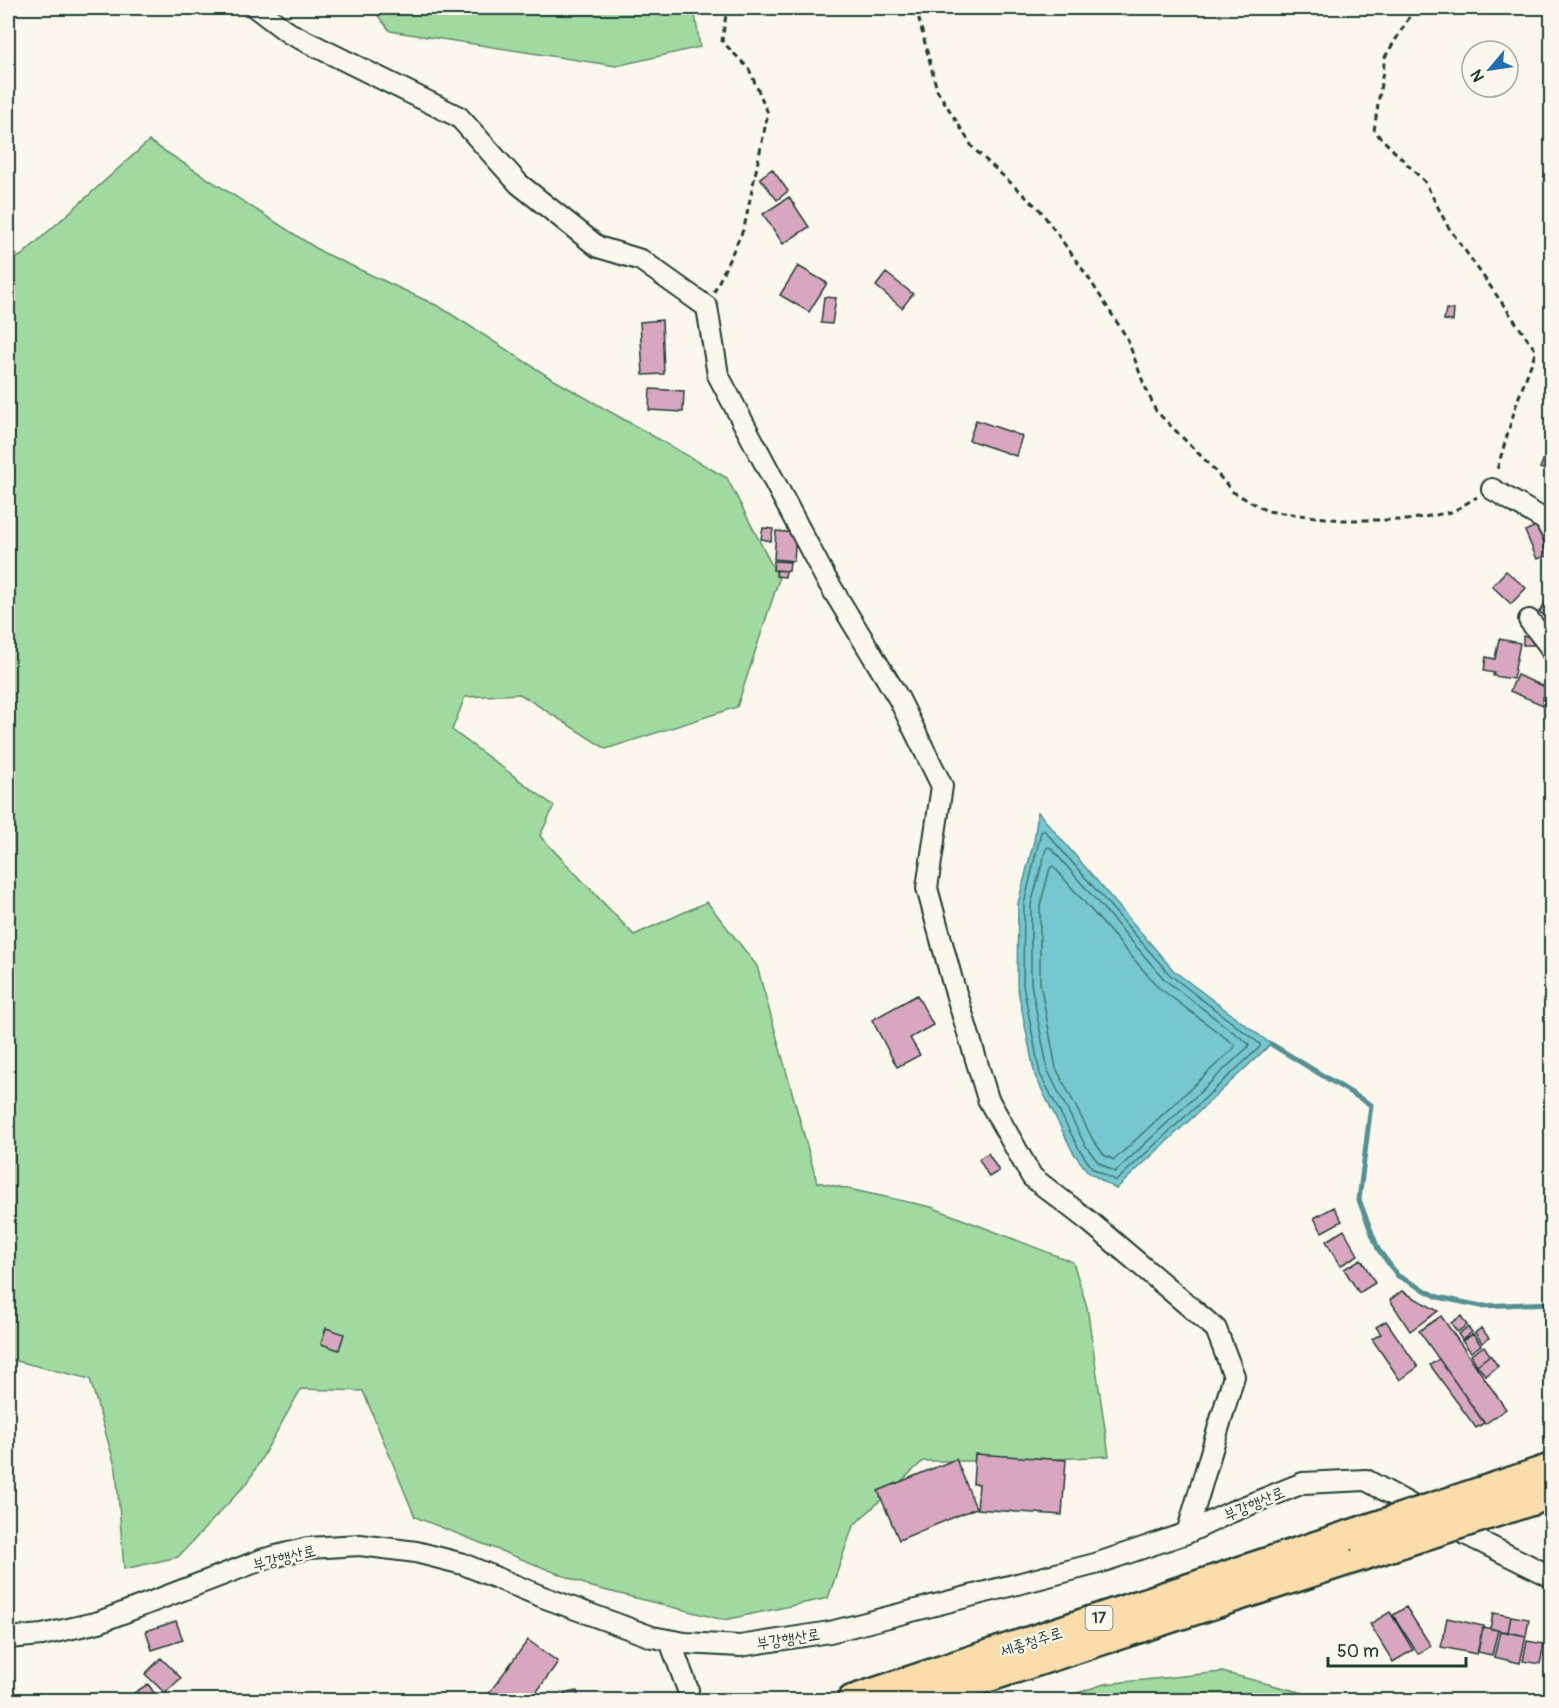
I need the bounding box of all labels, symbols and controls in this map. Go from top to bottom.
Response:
north arrow [1460,39,1520,99]
text: N [1466,66,1489,85]
street label: 부강행산로 [1221,1482,1288,1526]
street label: 부강행산로 [251,1540,318,1575]
road number: 17 [1086,1606,1112,1630]
street label: 세종청주로 [998,1622,1065,1661]
street label: 부강행산로 [755,1624,822,1654]
scale bar [1328,1630,1466,1668]
text: 50 m [1337,1640,1379,1663]

